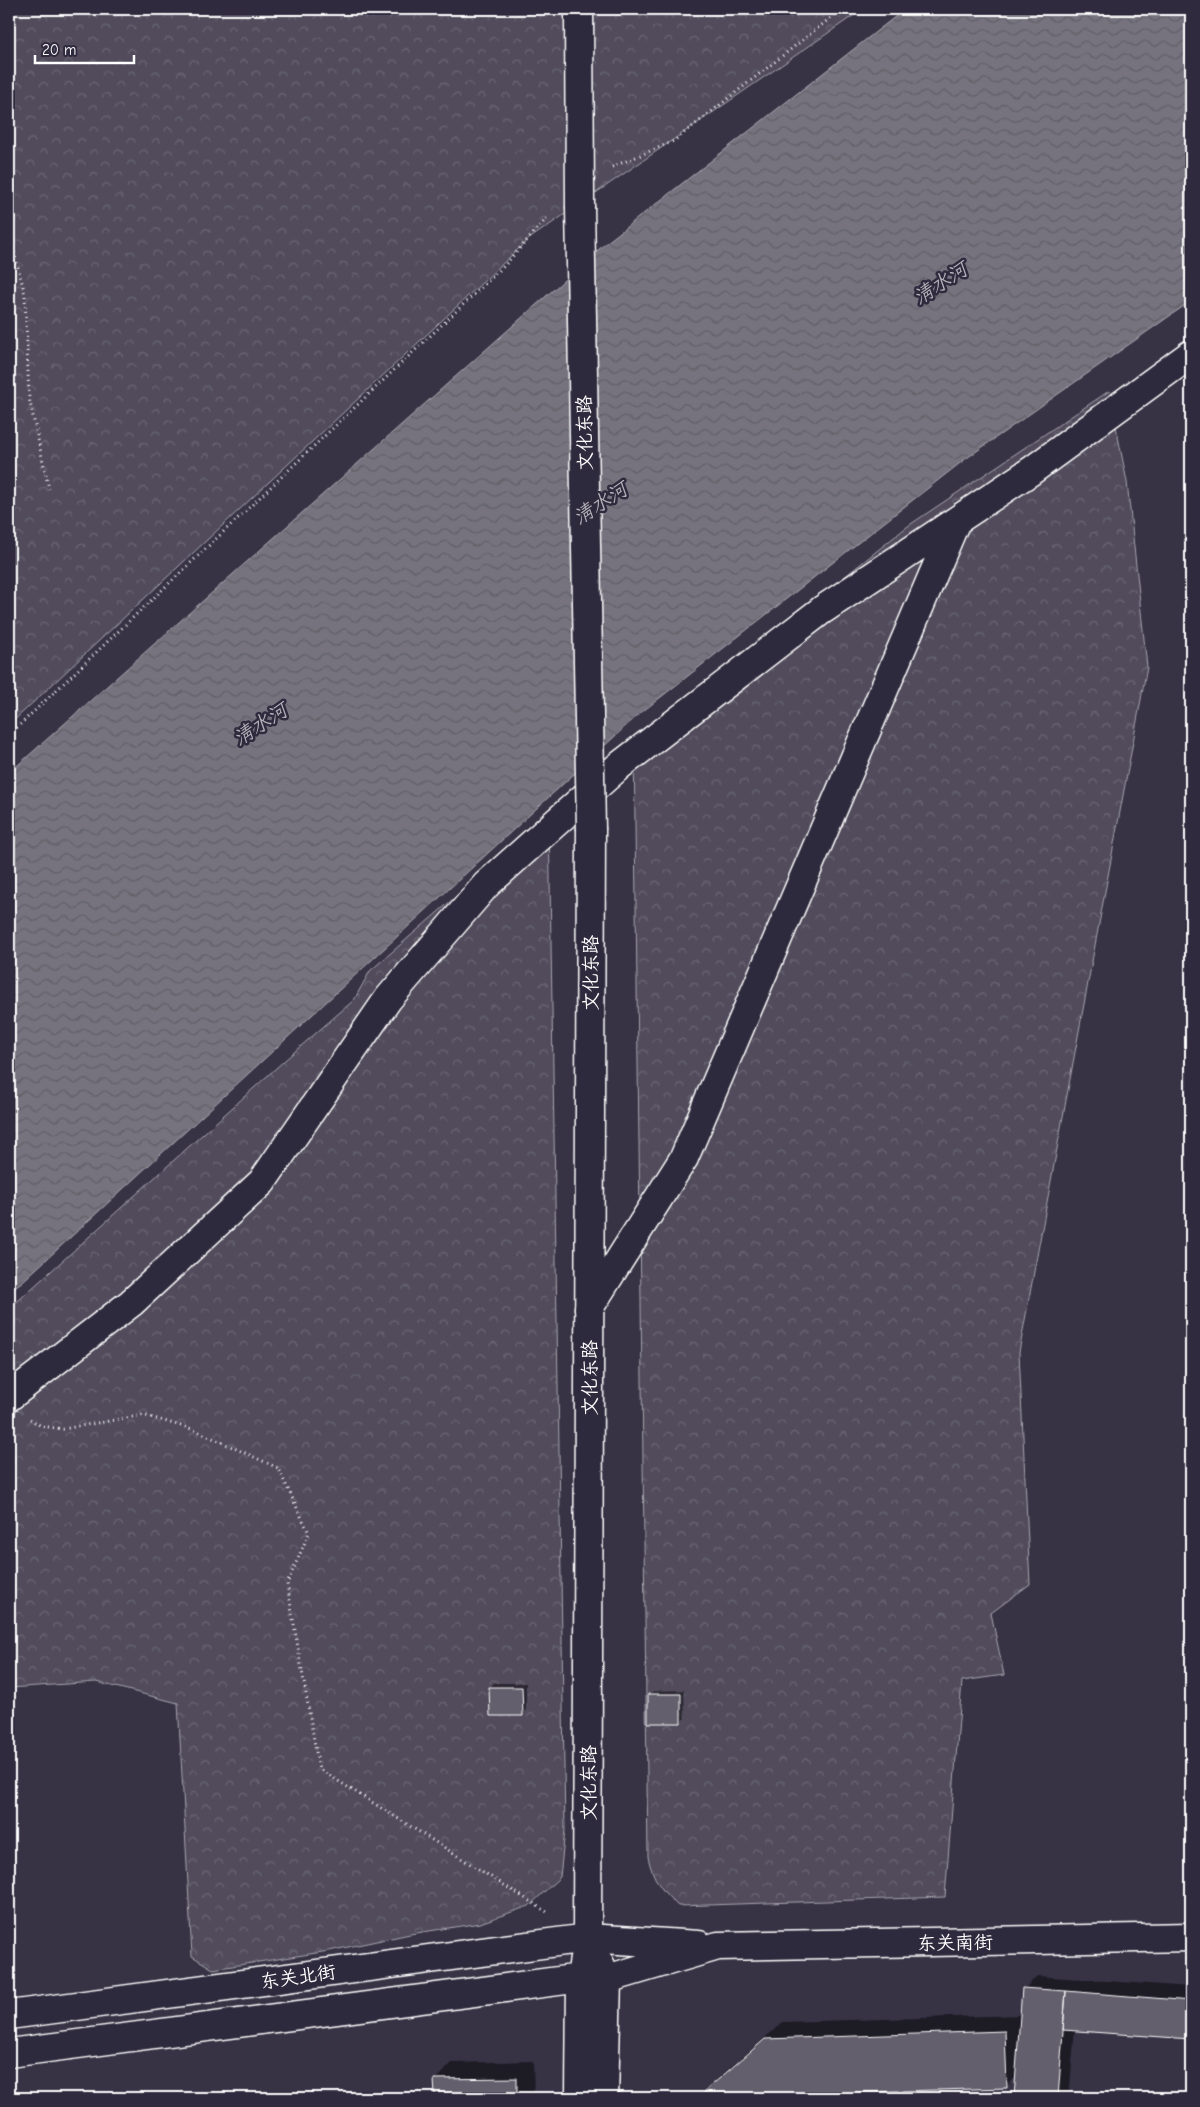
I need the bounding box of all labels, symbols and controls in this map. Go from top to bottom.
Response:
scale bar [35,32,134,64]
text: 20 m [42,41,76,59]
water label: 清水河 [909,256,974,309]
street label: 文化东路 [573,395,597,471]
water label: 清水河 [569,476,634,529]
water label: 清水河 [229,697,294,750]
street label: 文化东路 [580,935,602,1011]
street label: 文化东路 [579,1340,601,1416]
street label: 文化东路 [578,1745,600,1821]
street label: 东关南街 [917,1931,993,1955]
street label: 东关北街 [259,1961,337,1993]

